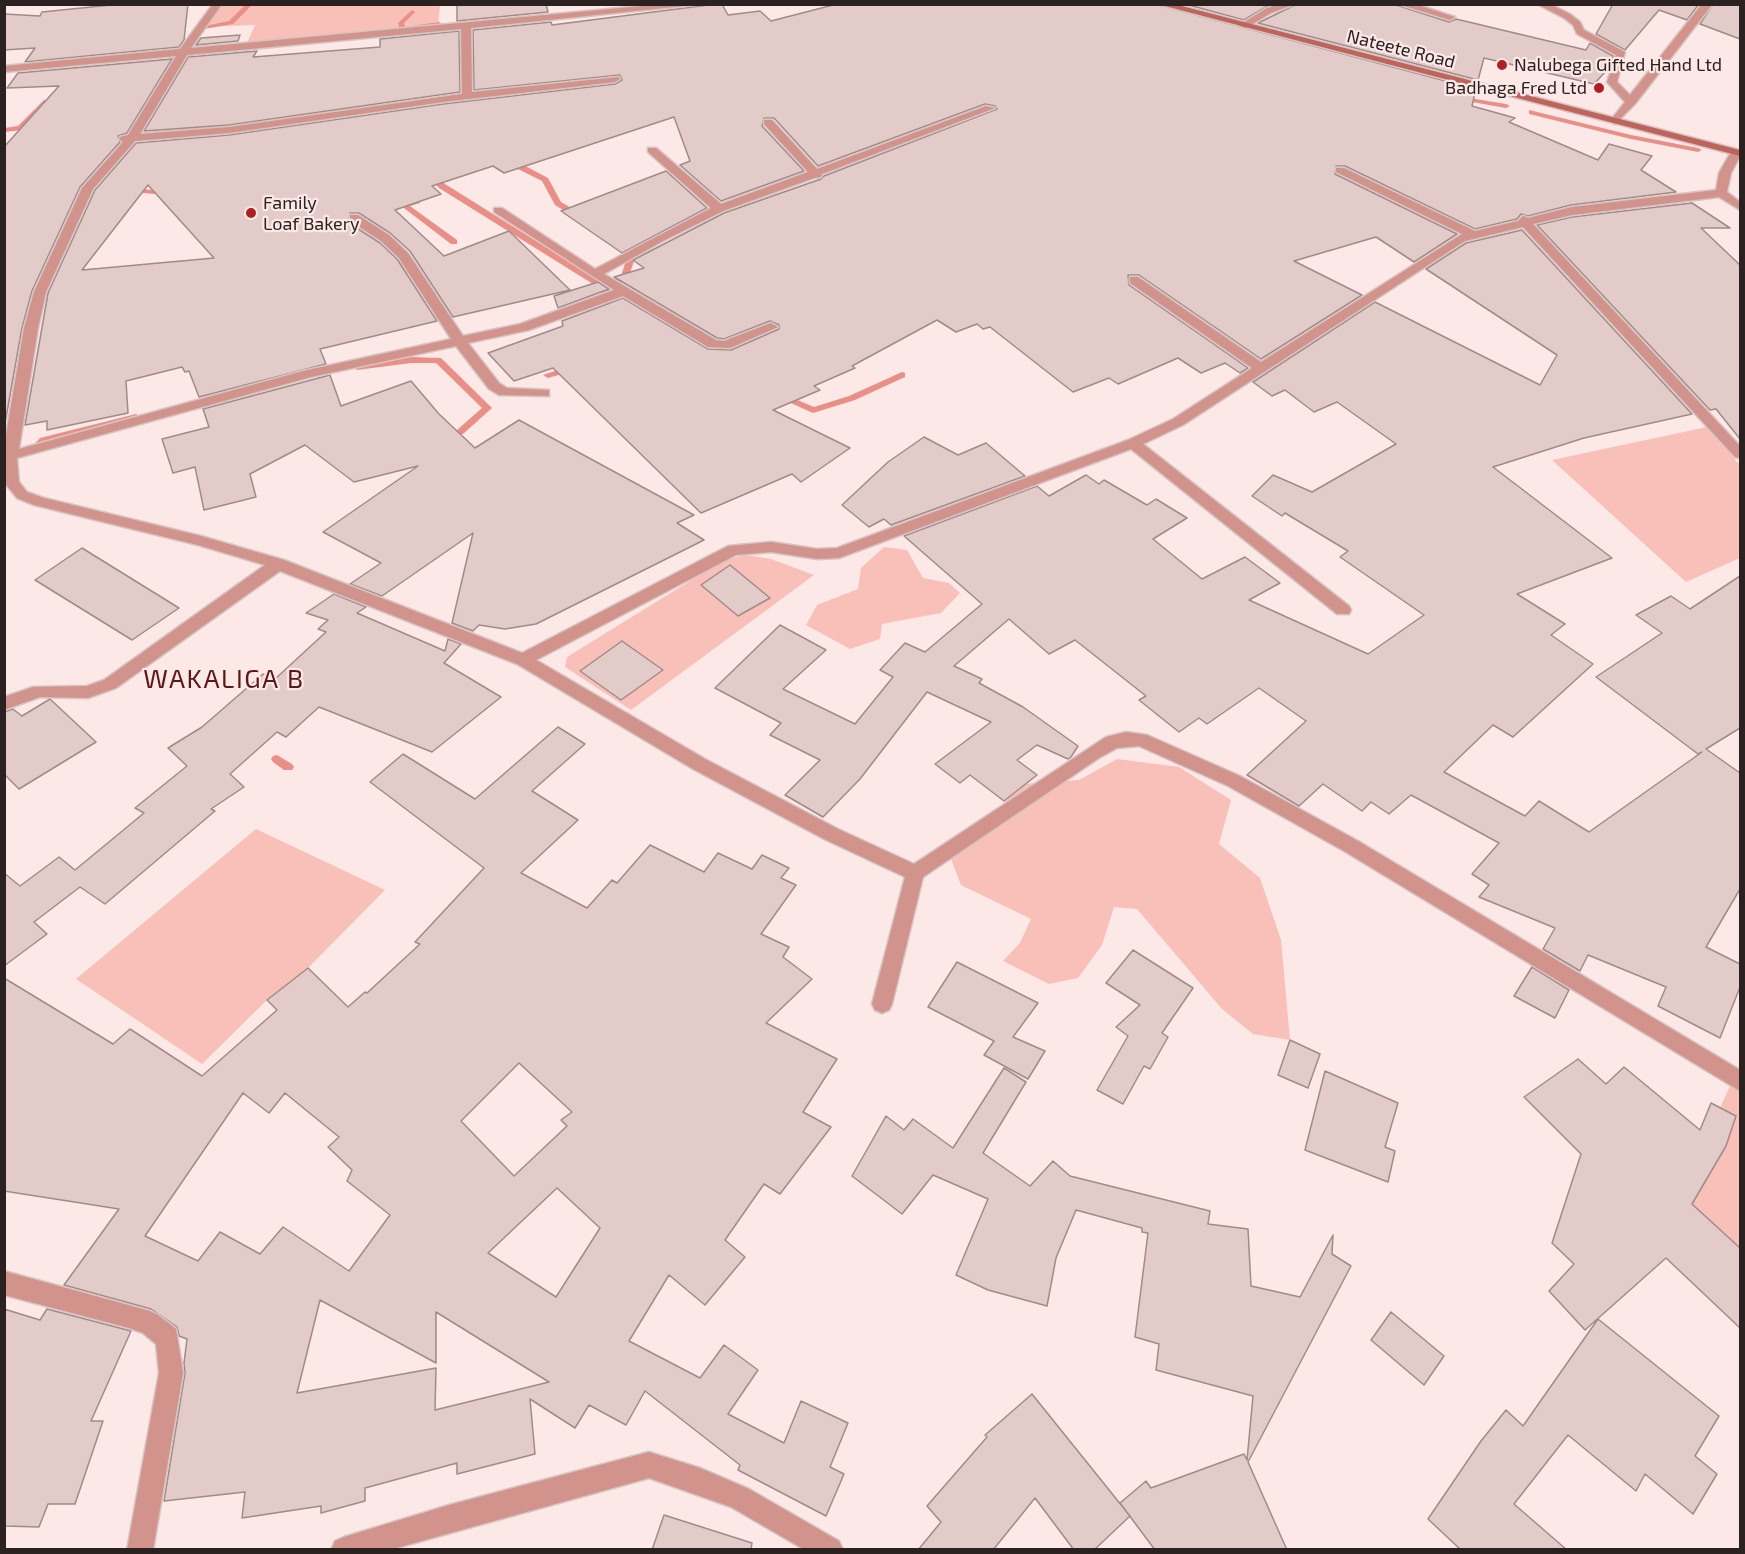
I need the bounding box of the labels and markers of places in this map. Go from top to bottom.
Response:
place label: Nalubega Gifted Hand Ltd [1514,54,1722,76]
marker: Nalubega Gifted Hand Ltd [1495,58,1509,72]
place label: Badhaga Fred Ltd [1445,77,1587,99]
marker: Badhaga Fred Ltd [1592,81,1606,95]
place label: Family Loaf Bakery [263,192,360,234]
marker: Family Loaf Bakery [244,206,258,220]

